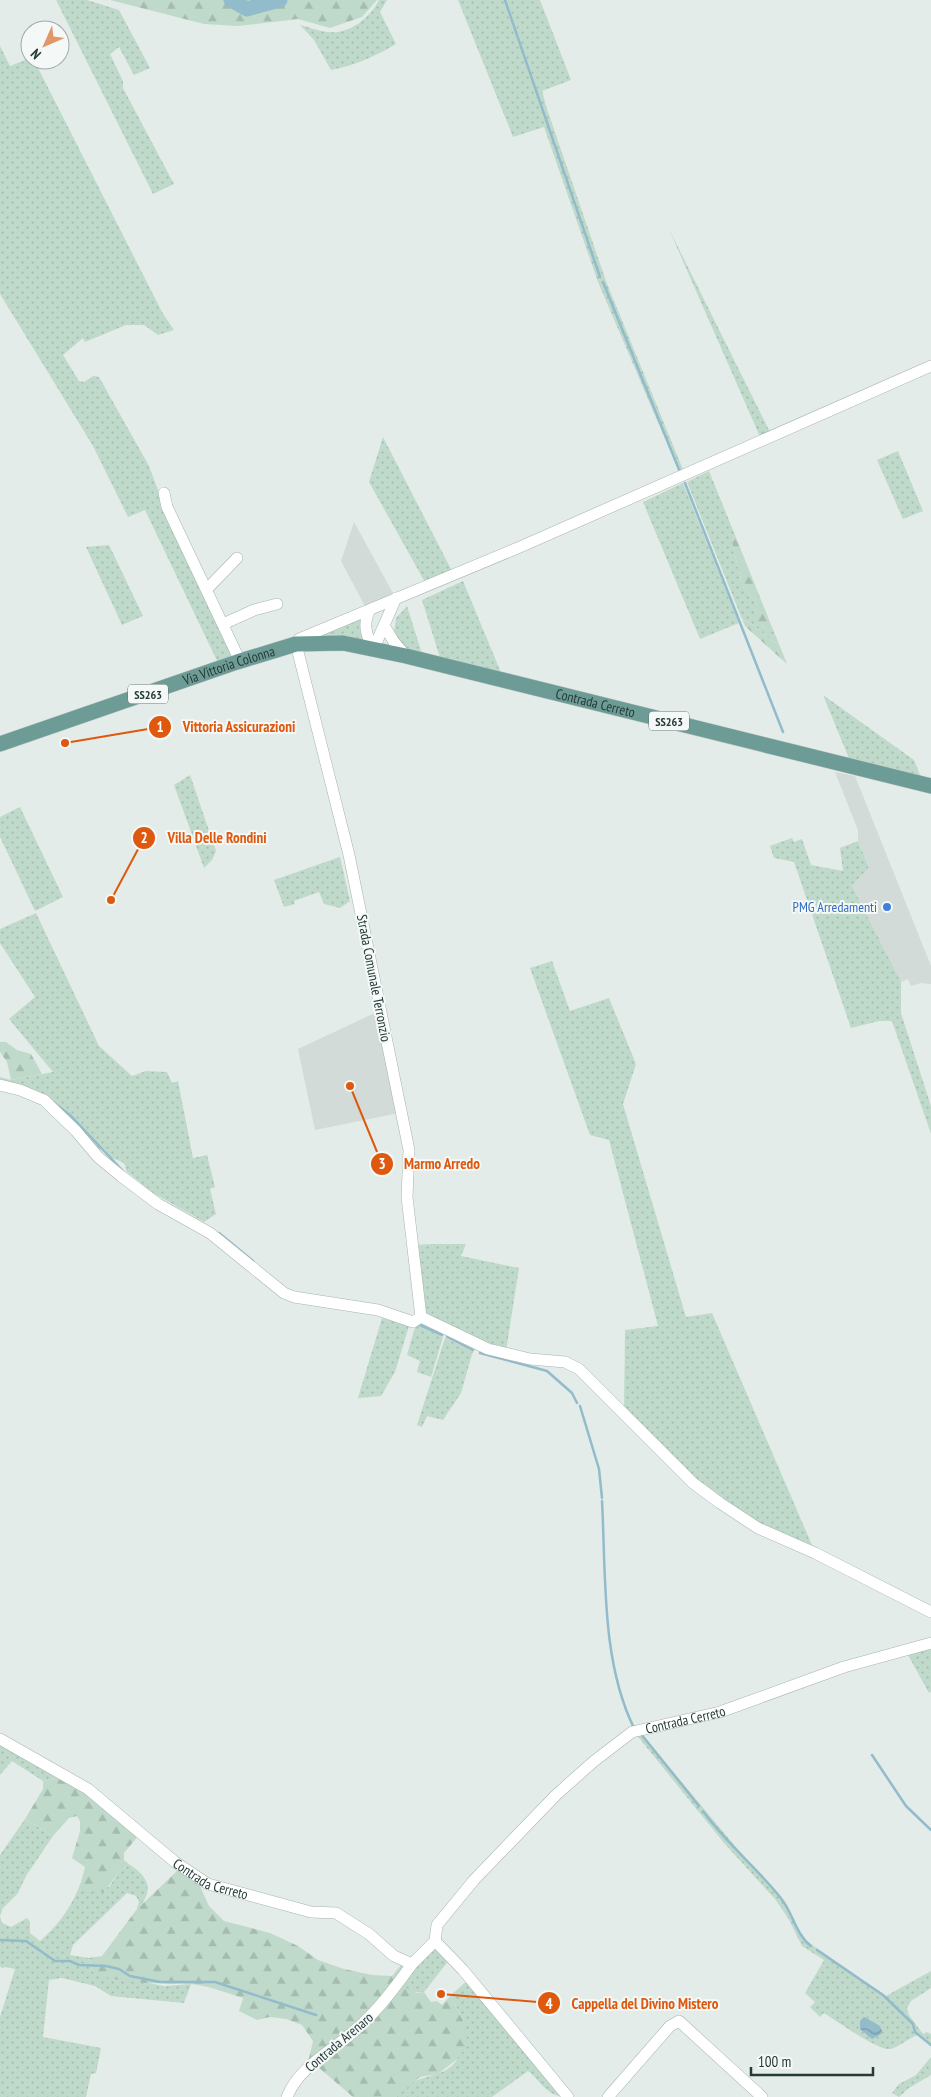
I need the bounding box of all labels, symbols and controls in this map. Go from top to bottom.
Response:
north arrow [20,20,70,70]
text: N [27,45,45,63]
street label: Via Vittoria Colonna [180,642,277,689]
road number: SS263 [128,684,168,704]
street label: Contrada Cerreto [554,684,637,721]
road number: SS263 [649,711,689,730]
callout: Vittoria Assicurazioni [147,712,305,742]
text: 1 [156,717,164,736]
text: Vittoria Assicurazioni [182,717,295,736]
callout: Villa Delle Rondini [132,823,276,853]
text: 2 [140,828,148,847]
text: Villa Delle Rondini [166,828,267,847]
place label: PMG Arredamenti [793,898,877,916]
marker: PMG Arredamenti [881,901,893,913]
street label: Strada Comunale Terronzio [353,913,395,1043]
callout: Marmo Arredo [369,1149,490,1179]
text: 3 [378,1154,386,1173]
text: Marmo Arredo [404,1154,480,1173]
street label: Contrada Cerreto [644,1702,728,1738]
street label: Contrada Cerreto [170,1854,250,1903]
callout: Cappella del Divino Mistero [537,1988,729,2018]
text: 4 [545,1994,553,2013]
text: Cappella del Divino Mistero [572,1994,719,2013]
street label: Contrada Arenaro [301,2008,377,2076]
scale bar [751,2044,874,2076]
text: 100 m [758,2052,791,2071]

